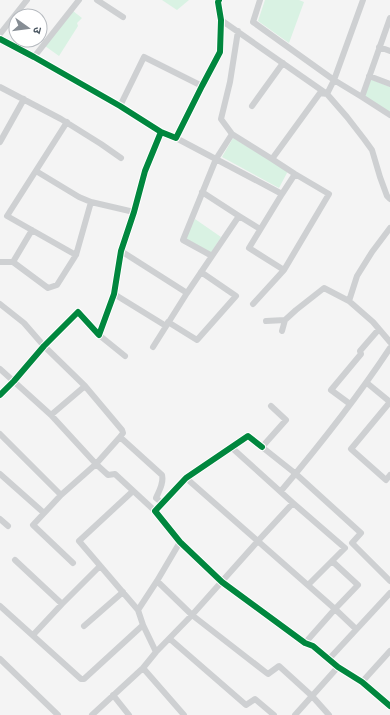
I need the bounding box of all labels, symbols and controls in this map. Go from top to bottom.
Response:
north arrow [8,8,48,48]
text: उ [31,26,45,36]

